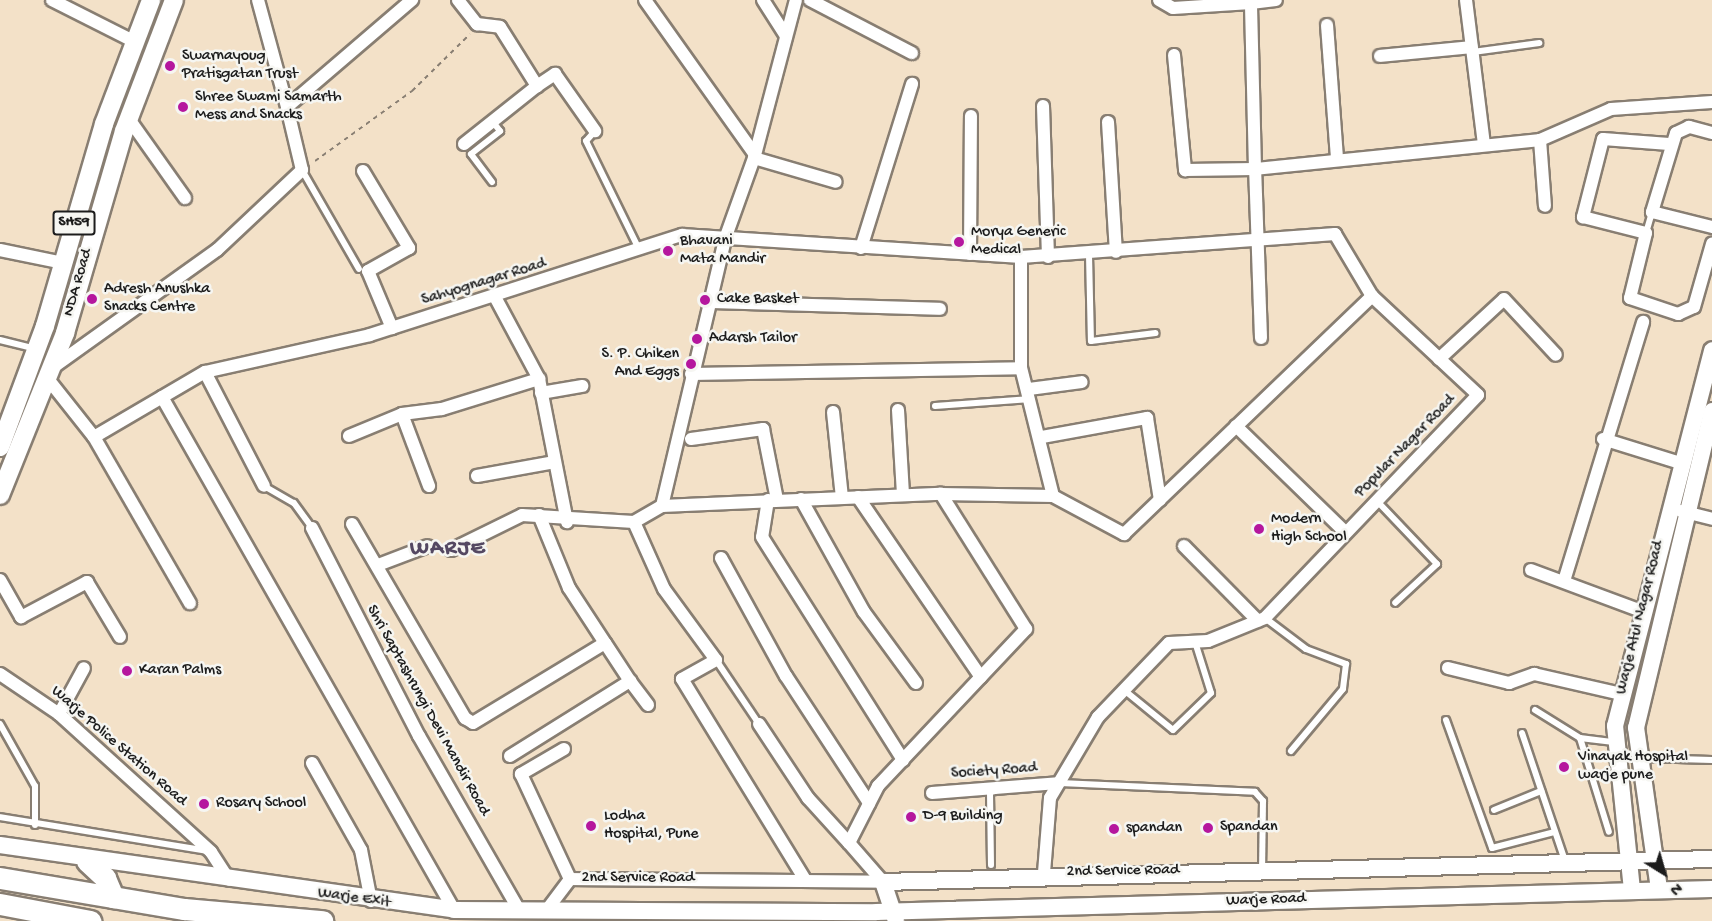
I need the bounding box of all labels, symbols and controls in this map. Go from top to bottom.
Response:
place label: Swarnayoug Pratisgatan Trust [182,47,298,85]
marker: Swarnayoug Pratisgatan Trust [163,59,177,73]
place label: Shree Swami Samarth Mess and Snacks [195,88,342,126]
marker: Shree Swami Samarth Mess and Snacks [176,100,190,114]
road number: SH59 [52,211,97,235]
place label: Morya Generic Medical [971,223,1065,261]
place label: Bhavani Mata Mandir [680,232,765,270]
marker: Morya Generic Medical [952,235,966,249]
marker: Bhavani Mata Mandir [661,244,675,258]
street label: NDA Road [60,247,98,319]
street label: Sahyognagar Road [419,255,549,311]
place label: Adresh Anushka Snacks Centre [104,280,210,318]
place label: Cake Basket [717,290,799,310]
marker: Adresh Anushka Snacks Centre [85,292,99,306]
marker: Cake Basket [698,293,712,307]
place label: Adarsh Tailor [709,329,797,349]
marker: Adarsh Tailor [690,332,704,346]
place label: S. P. Chiken And Eggs [601,345,679,383]
marker: S. P. Chiken And Eggs [684,357,698,371]
street label: Popular Nagar Road [1352,391,1460,503]
place label: Modern High School [1271,510,1347,548]
marker: Modern High School [1252,522,1266,536]
district label: WARJE [410,537,486,563]
street label: Warje Atul Nagar Road [1613,539,1669,697]
street label: Shri Saptashrungi Devi Mandir Road [361,602,493,820]
place label: Karan Palms [139,661,221,681]
marker: Karan Palms [120,664,134,678]
street label: Warje Police Station Road [46,683,190,811]
place label: Vinayak Hospital warje pune [1578,748,1688,786]
marker: Vinayak Hospital warje pune [1555,758,1573,776]
street label: Society Road [950,759,1038,785]
place label: Rosary School [216,794,306,814]
marker: Rosary School [197,797,211,811]
place label: Lodha Hospital, Pune [604,807,699,845]
place label: D-9 Building [923,807,1002,827]
marker: D-9 Building [904,810,918,824]
marker: Lodha Hospital, Pune [582,817,600,835]
place label: Spandan [1220,818,1278,838]
place label: spandan [1126,819,1182,839]
marker: Spandan [1201,821,1215,835]
marker: spandan [1107,822,1121,836]
north arrow [1634,843,1694,903]
street label: 2nd Service Road [1066,861,1180,883]
street label: 2nd Service Road [582,869,694,889]
text: N [1665,877,1685,899]
street label: Warje Exit [316,884,392,914]
street label: Warje Road [1226,890,1306,912]

